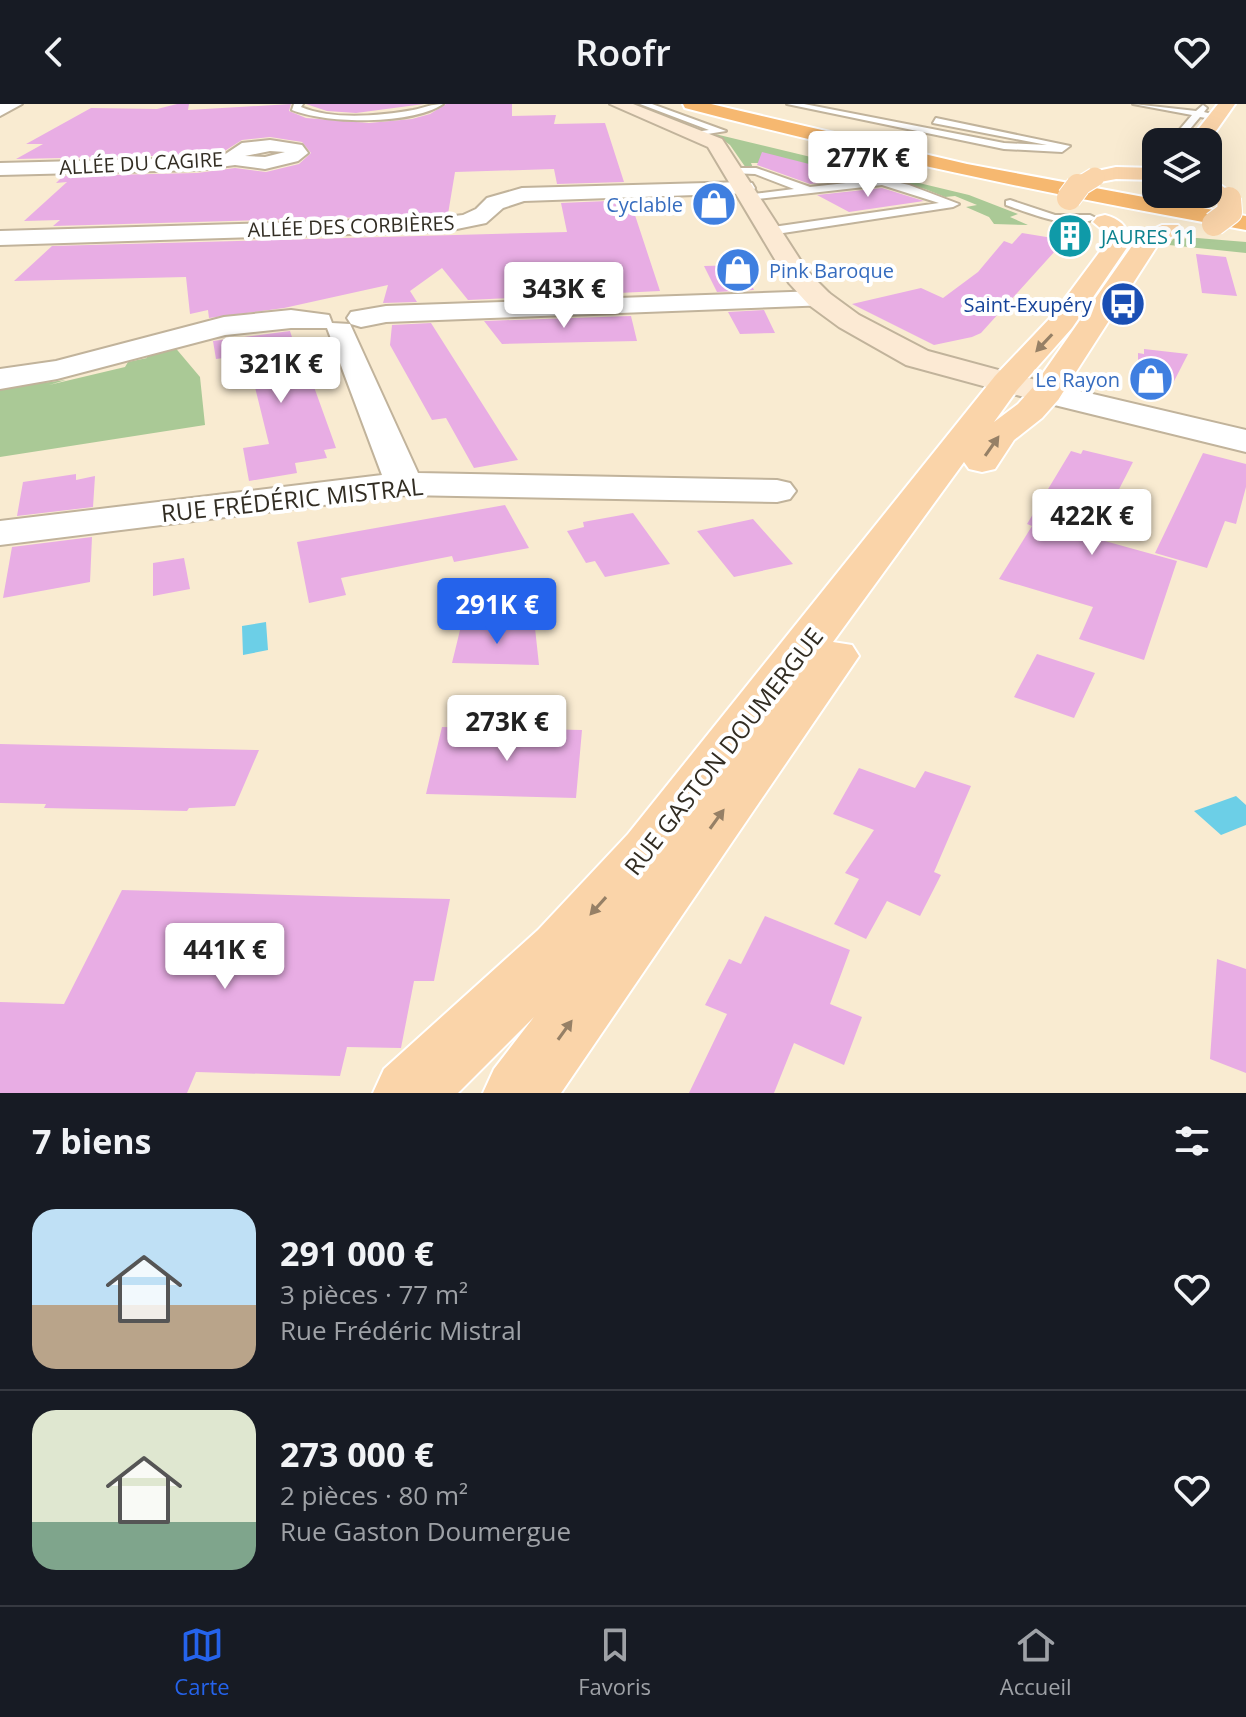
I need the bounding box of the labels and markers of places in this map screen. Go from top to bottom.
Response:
pin: 277K € [803,131,933,199]
shop icon: Cyclable [690,180,738,228]
place label: Cyclable [606,191,683,218]
building icon: JAURES 11 [1046,212,1094,260]
place label: JAURES 11 [1099,223,1196,250]
shop icon: Pink Baroque [714,246,762,294]
place label: Pink Baroque [769,257,894,284]
pin: 343K € [499,262,629,330]
bus stop icon: Saint-Exupéry [1099,280,1147,328]
place label: Saint-Exupéry [964,291,1093,318]
pin: 321K € [216,337,346,405]
shop icon: Le Rayon [1127,355,1175,403]
place label: Le Rayon [1035,366,1120,393]
pin: 422K € [1027,489,1157,557]
pin: 291K € [432,578,562,646]
pin: 273K € [442,695,572,763]
pin: 441K € [160,923,290,991]

